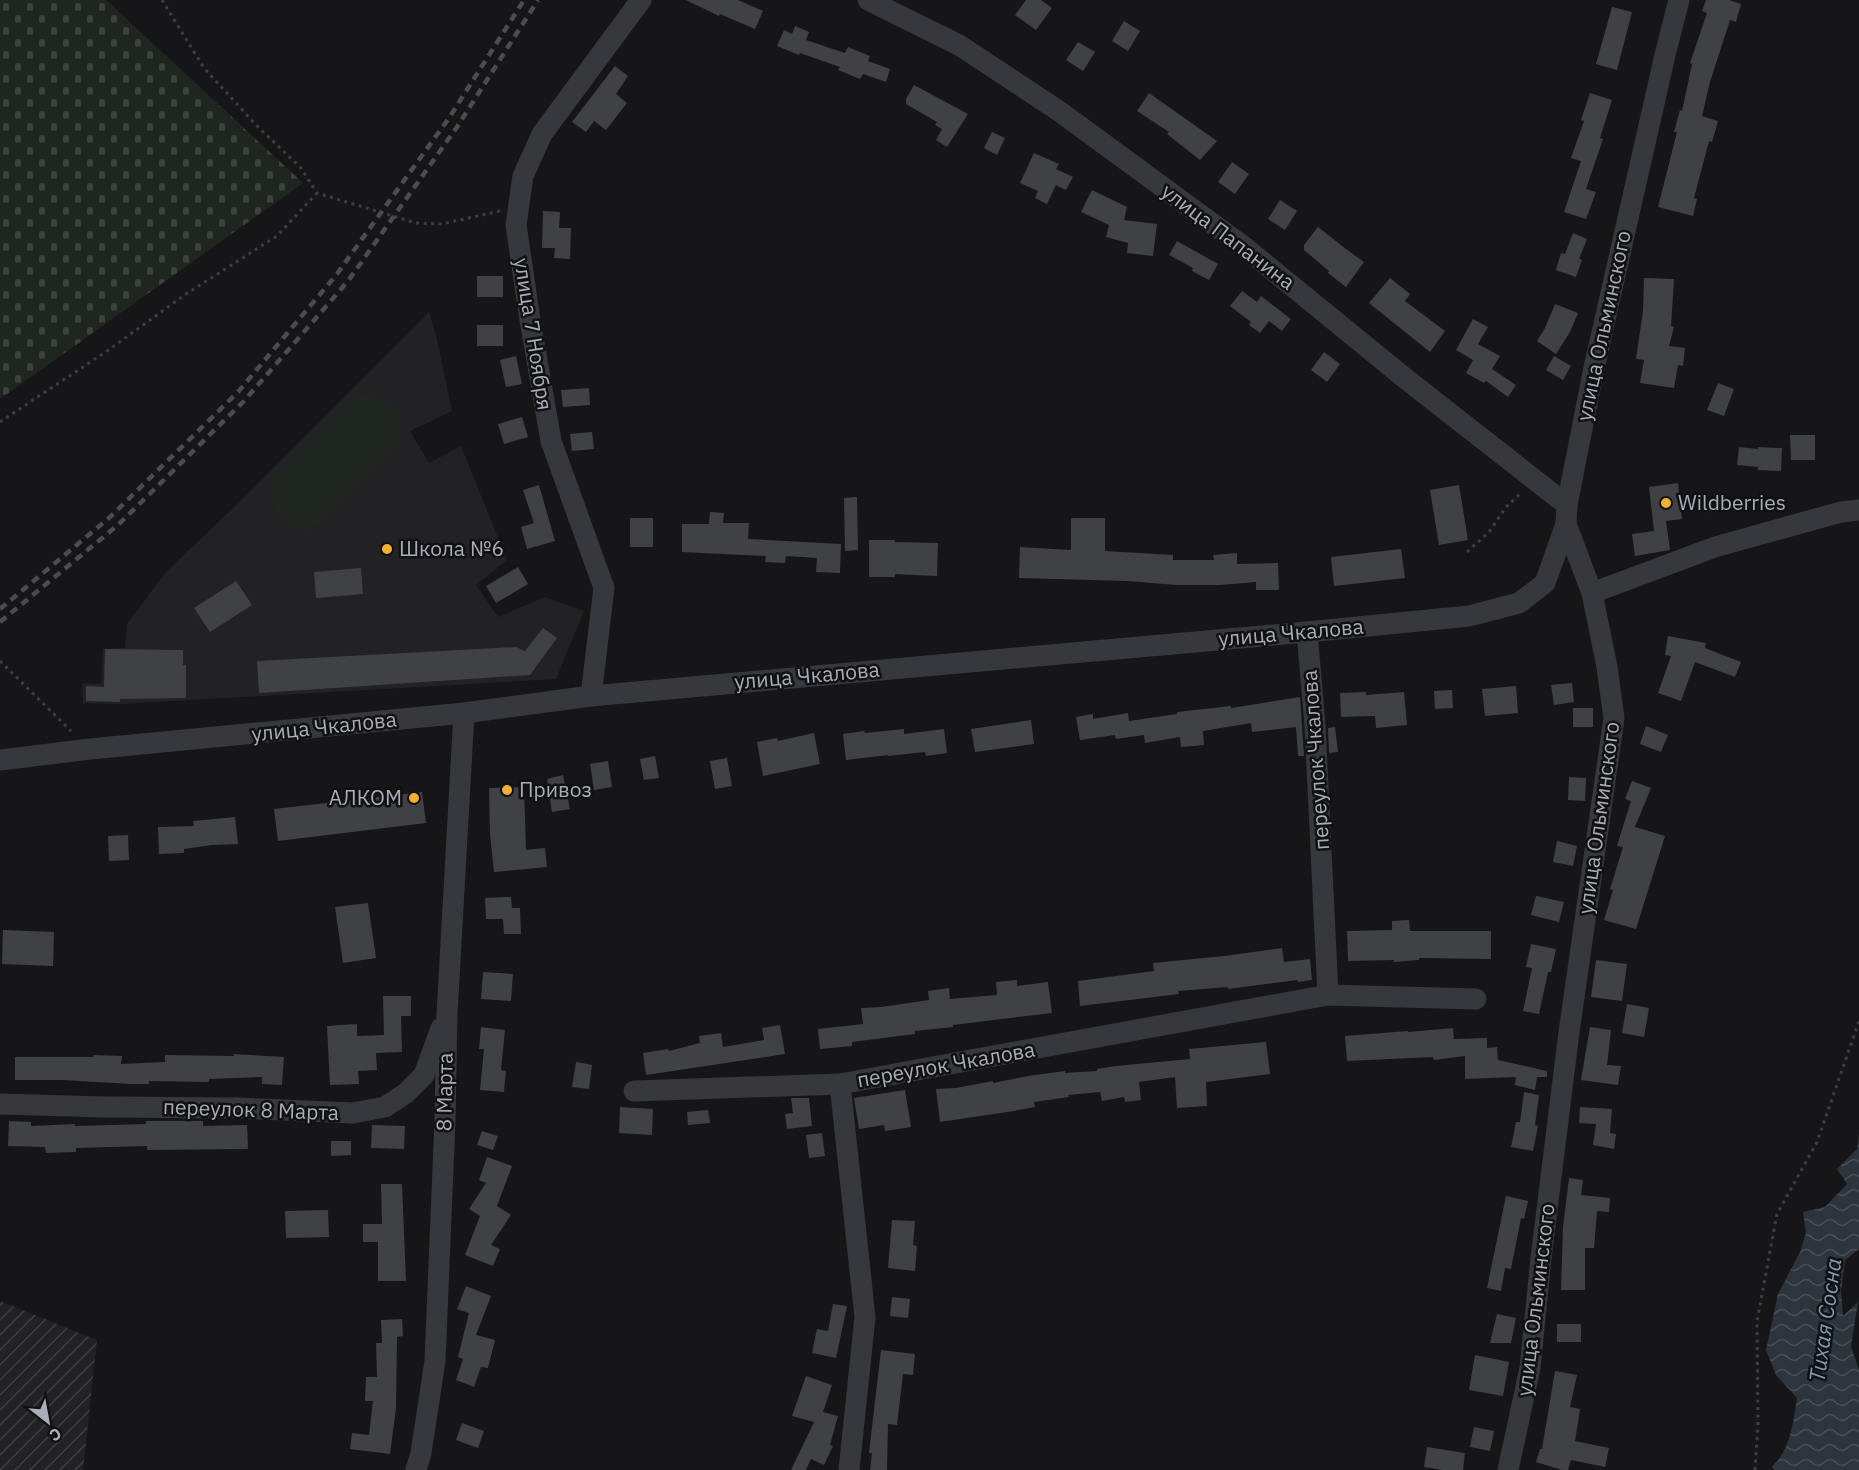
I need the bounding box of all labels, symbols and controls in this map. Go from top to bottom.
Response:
street label: улица Папанина [1156,177,1301,296]
street label: улица Ольминского [1569,228,1637,424]
street label: улица 7 Ноября [508,256,560,412]
place label: Wildberries [1678,488,1786,516]
marker: Wildberries [1659,496,1673,510]
place label: Школа №6 [399,534,504,562]
marker: Школа №6 [380,542,394,556]
street label: улица Чкалова [1217,612,1365,652]
street label: улица Чкалова [733,655,881,695]
street label: переулок Чкалова [1295,669,1335,851]
street label: улица Чкалова [250,704,398,748]
street label: улица Ольминского [1571,720,1625,916]
place label: Привоз [519,775,592,803]
place label: АЛКОМ [329,783,402,811]
marker: Привоз [500,783,514,797]
marker: АЛКОМ [407,791,421,805]
street label: переулок Чкалова [855,1035,1037,1093]
street label: 8 Марта [429,1052,459,1132]
street label: переулок 8 Марта [163,1092,339,1126]
street label: улица Ольминского [1509,1202,1561,1398]
water label: Тихая Сосна [1801,1256,1848,1384]
north arrow [18,1392,78,1452]
text: С [46,1424,65,1446]

